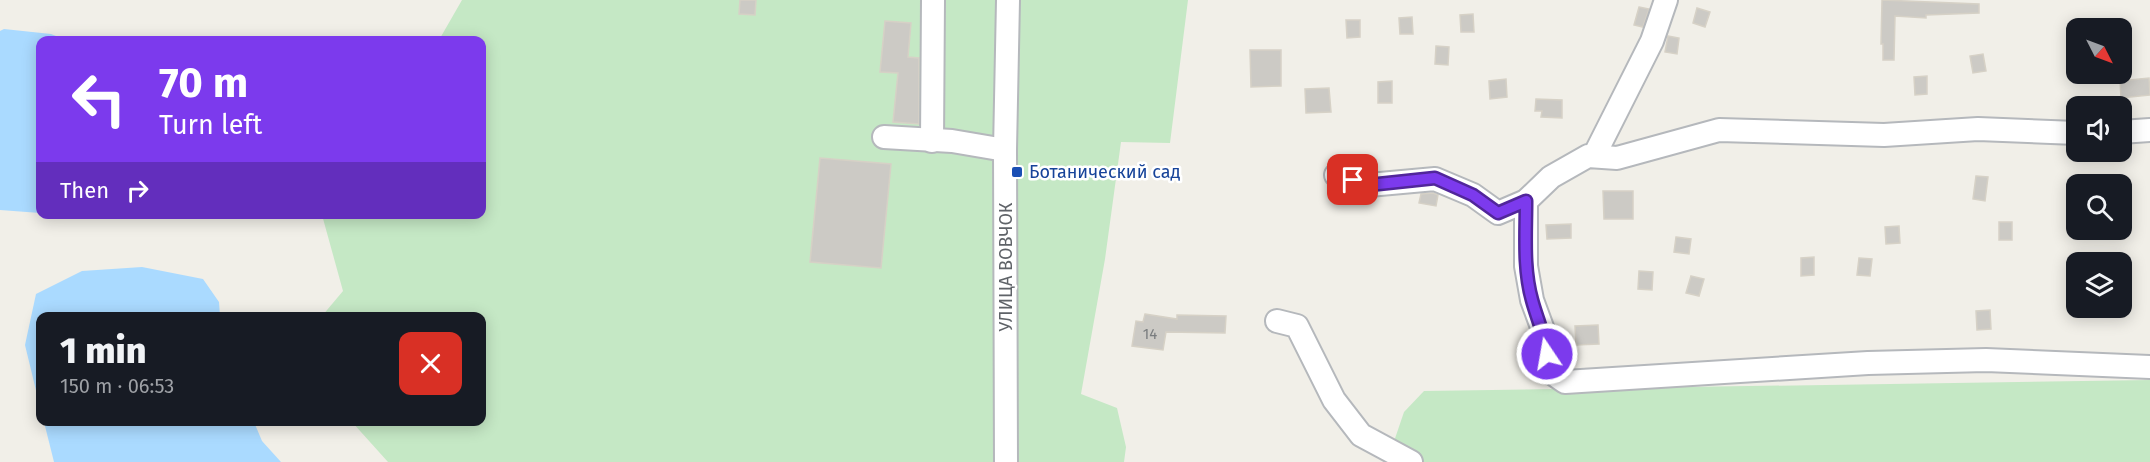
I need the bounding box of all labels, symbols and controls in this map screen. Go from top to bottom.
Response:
north arrow [2066,18,2132,84]
map controls [2066,18,2132,318]
text: 70 m [159,58,248,108]
icon: left [60,60,138,138]
button: sound [2066,96,2132,162]
text: Turn left [159,109,262,141]
pin [1327,154,1378,205]
place label: Ботанический сад [1029,161,1180,183]
icon: arrive [1336,163,1369,196]
marker: Ботанический сад [1010,165,1024,179]
icon: right [121,174,154,207]
button: search [2066,174,2132,240]
text: Then [60,177,109,204]
street label: УЛИЦА ВОВЧОК [995,202,1017,331]
button: layers [2066,252,2132,318]
position arrow [1515,322,1579,386]
house number: 14 [1143,325,1157,343]
text: 1 min [60,329,146,373]
button: close [399,332,462,395]
text: 150 m · 06:53 [60,374,174,398]

